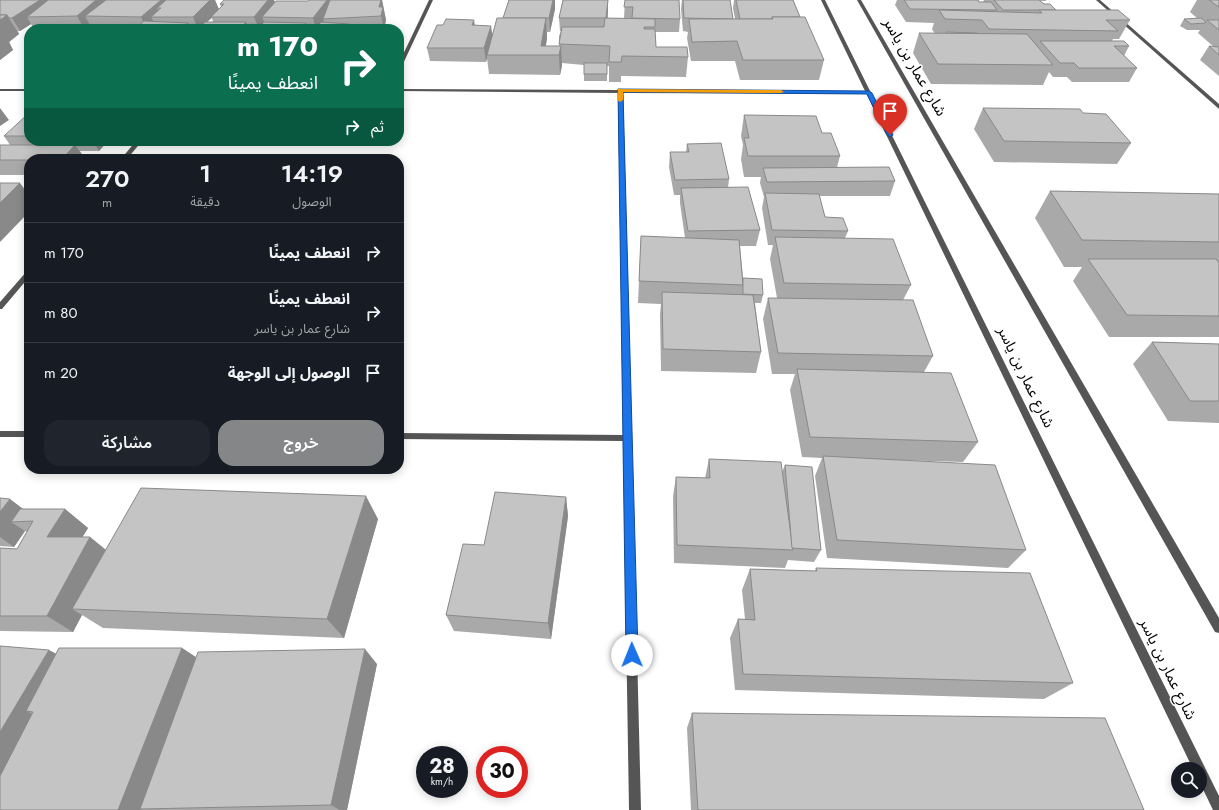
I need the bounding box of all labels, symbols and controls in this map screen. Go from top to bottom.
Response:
street label: شارع عمار بن ياسر [877,13,952,121]
text: 170 m [237,26,318,67]
icon: right [332,40,384,92]
text: انعطف يمينًا [228,70,318,96]
pin [873,94,907,135]
icon: arrive [879,100,901,122]
icon: right [341,116,363,138]
text: ثم [371,116,384,138]
text: 1 [199,156,211,191]
text: 14:19 [281,156,343,191]
text: 270 [85,161,129,196]
text: دقيقة [190,192,220,211]
text: الوصول [292,192,332,211]
text: m [102,193,112,212]
text: 170 m [44,242,84,264]
text: انعطف يمينًا [269,242,350,264]
icon: right [362,242,384,264]
text: انعطف يمينًا [269,288,350,310]
text: 80 m [44,302,77,324]
icon: right [362,302,384,324]
text: شارع عمار بن ياسر [254,319,350,338]
street label: شارع عمار بن ياسر [991,322,1060,432]
text: 20 m [44,362,78,384]
text: الوصول إلى الوجهة [228,362,350,384]
icon: arrive [362,362,384,384]
button: مشاركة [44,420,210,466]
button: خروج [218,420,384,466]
street label: شارع عمار بن ياسر [1133,614,1202,724]
position arrow [611,634,653,676]
speed limit sign: 30 [476,746,528,798]
text: 28 [429,752,455,781]
map controls [1171,762,1207,798]
button: search [1171,762,1207,798]
text: km/h [431,774,453,789]

